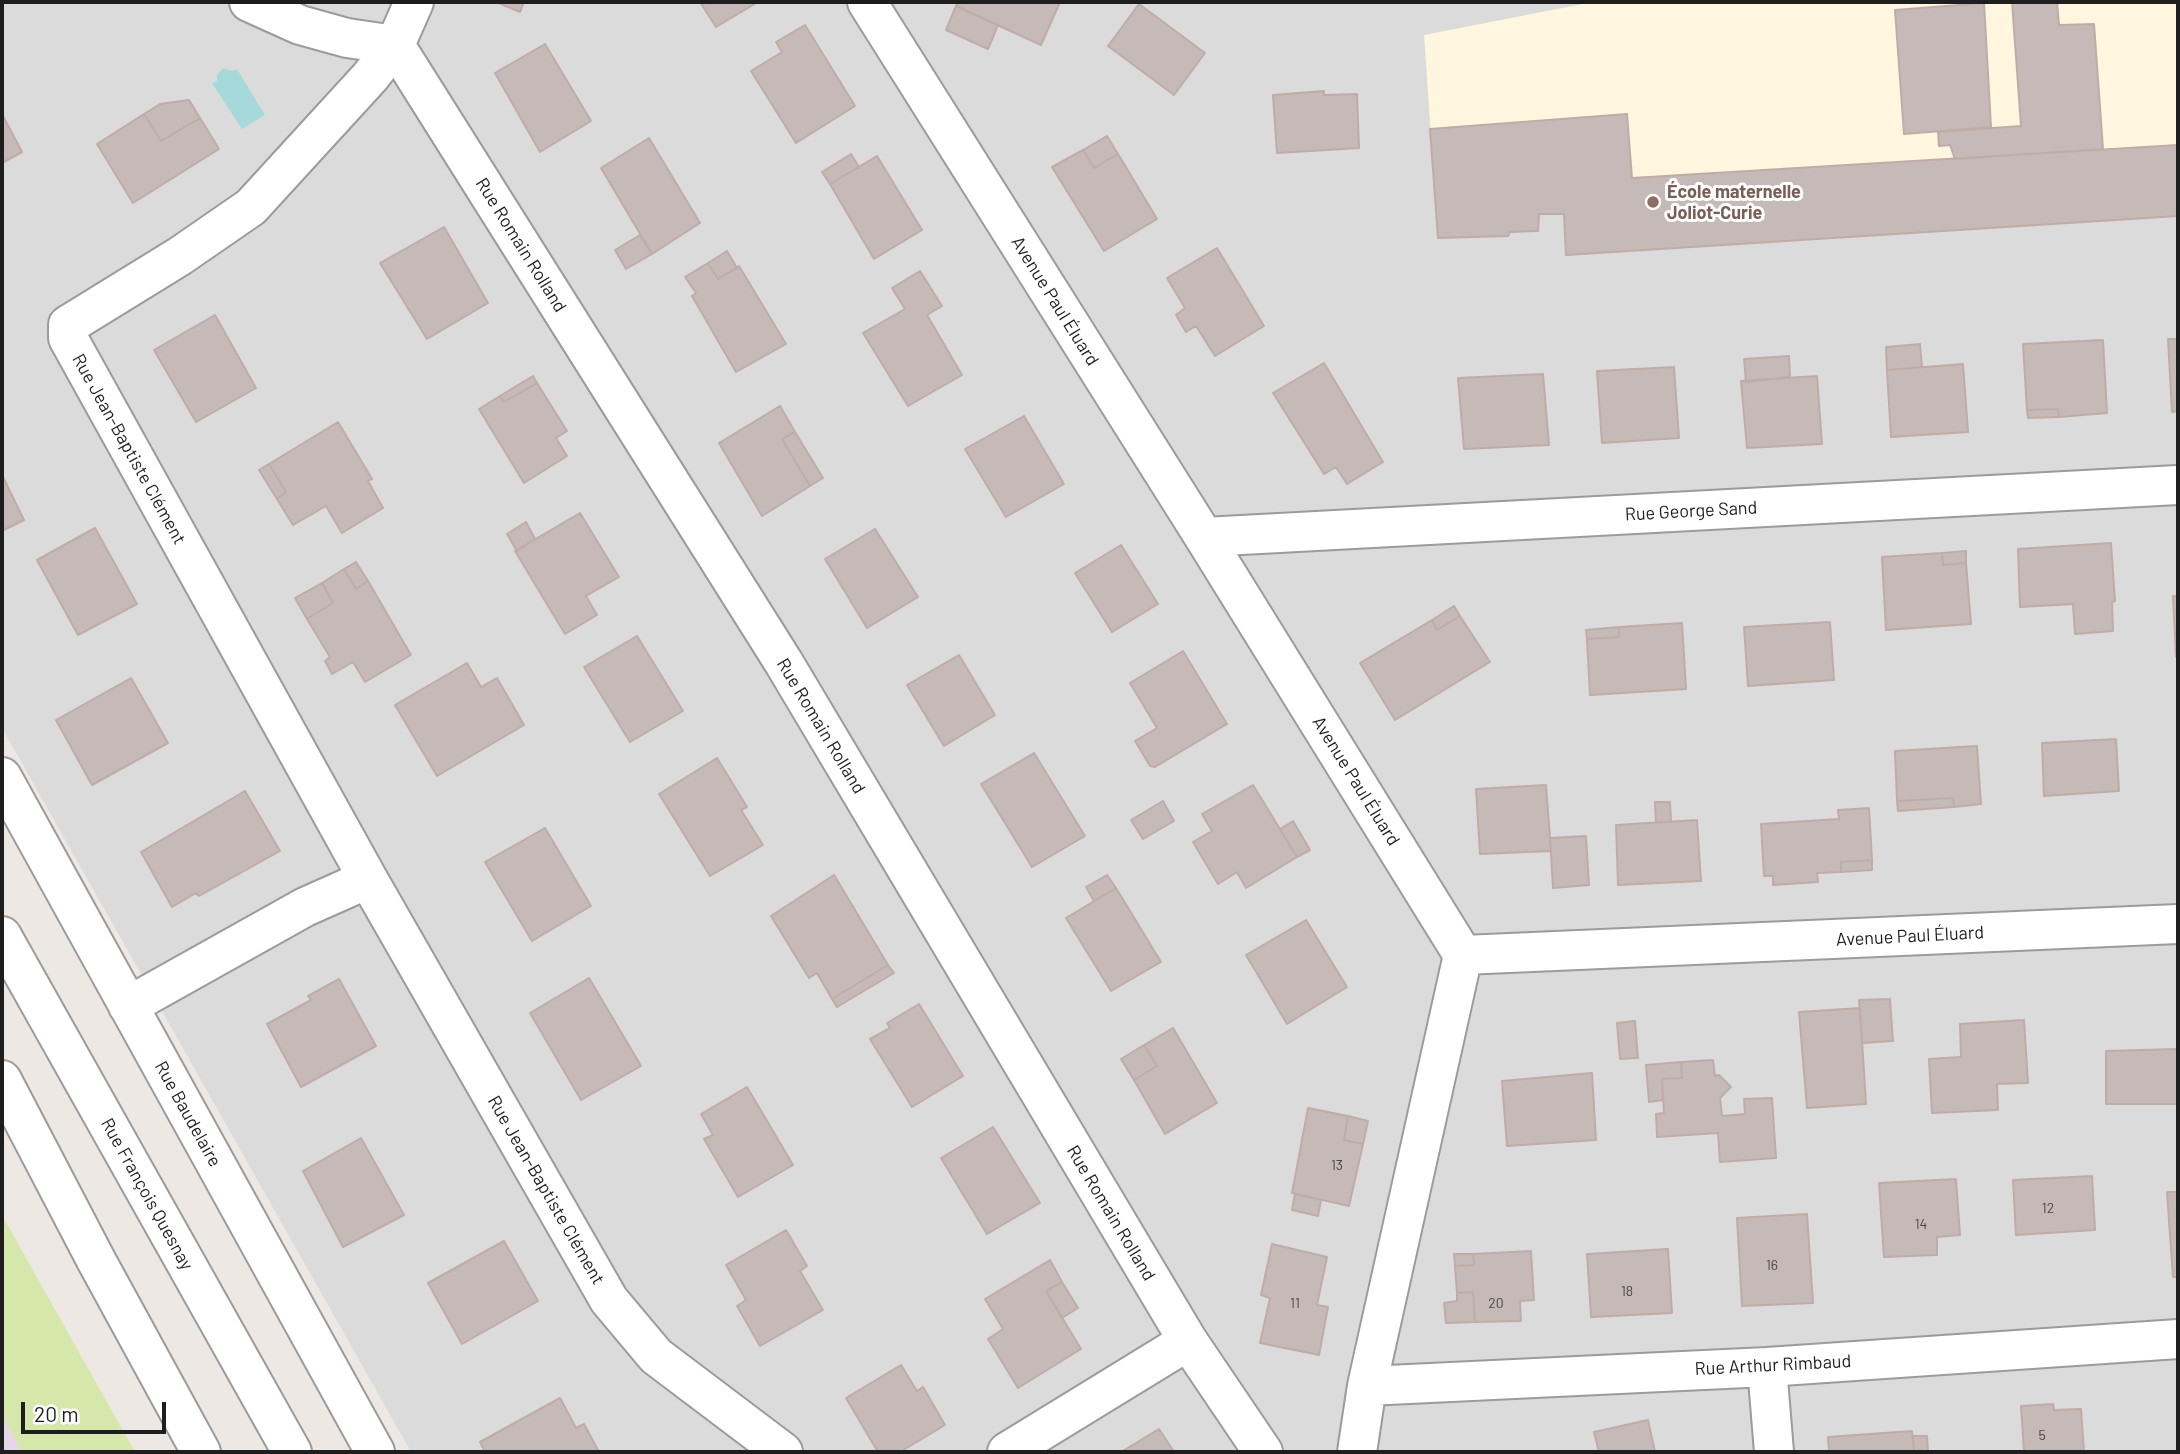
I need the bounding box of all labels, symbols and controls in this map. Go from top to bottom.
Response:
street label: Rue Romain Rolland [471,174,571,316]
place label: École maternelle Joliot-Curie [1667,181,1801,224]
marker: École maternelle Joliot-Curie [1645,194,1661,210]
street label: Avenue Paul Éluard [1007,232,1103,370]
street label: Rue Jean-Baptiste Clément [68,350,190,548]
street label: Rue George Sand [1624,497,1758,525]
street label: Rue Romain Rolland [772,654,870,798]
street label: Avenue Paul Éluard [1308,712,1404,850]
street label: Avenue Paul Éluard [1835,921,1985,951]
street label: Rue Baudelaire [150,1057,226,1171]
street label: Rue Jean-Baptiste Clément [483,1092,609,1288]
street label: Rue François Quesnay [96,1114,198,1274]
street label: Rue Romain Rolland [1062,1141,1160,1285]
house number: 13 [1331,1157,1343,1173]
house number: 12 [2042,1200,2054,1216]
house number: 14 [1915,1216,1927,1232]
house number: 16 [1766,1257,1778,1273]
house number: 18 [1621,1283,1633,1299]
house number: 11 [1290,1295,1300,1311]
house number: 20 [1488,1295,1504,1311]
street label: Rue Arthur Rimbaud [1694,1350,1852,1380]
scale bar [24,1388,170,1432]
text: 20 m [34,1401,79,1426]
house number: 5 [2038,1427,2046,1443]

